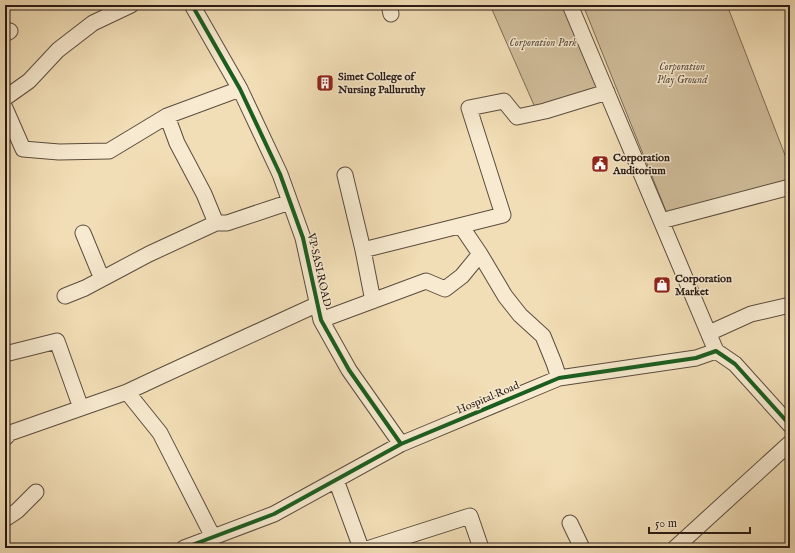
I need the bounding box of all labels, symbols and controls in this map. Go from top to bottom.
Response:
park label: Corporation Park [509,36,577,50]
park label: Corporation Play Ground [657,60,708,87]
place label: Simet College of Nursing Palluruthy [337,70,426,97]
building icon: Simet College of Nursing Palluruthy [315,73,335,93]
place label: Corporation Auditorium [612,151,670,178]
public building icon: Corporation Auditorium [590,154,610,174]
street label: VP SASI ROAD [304,231,334,308]
place label: Corporation Market [675,272,732,299]
shop icon: Corporation Market [652,275,672,295]
street label: Hospital Road [455,378,522,417]
scale bar [649,509,750,535]
text: 50 m [655,516,677,531]

